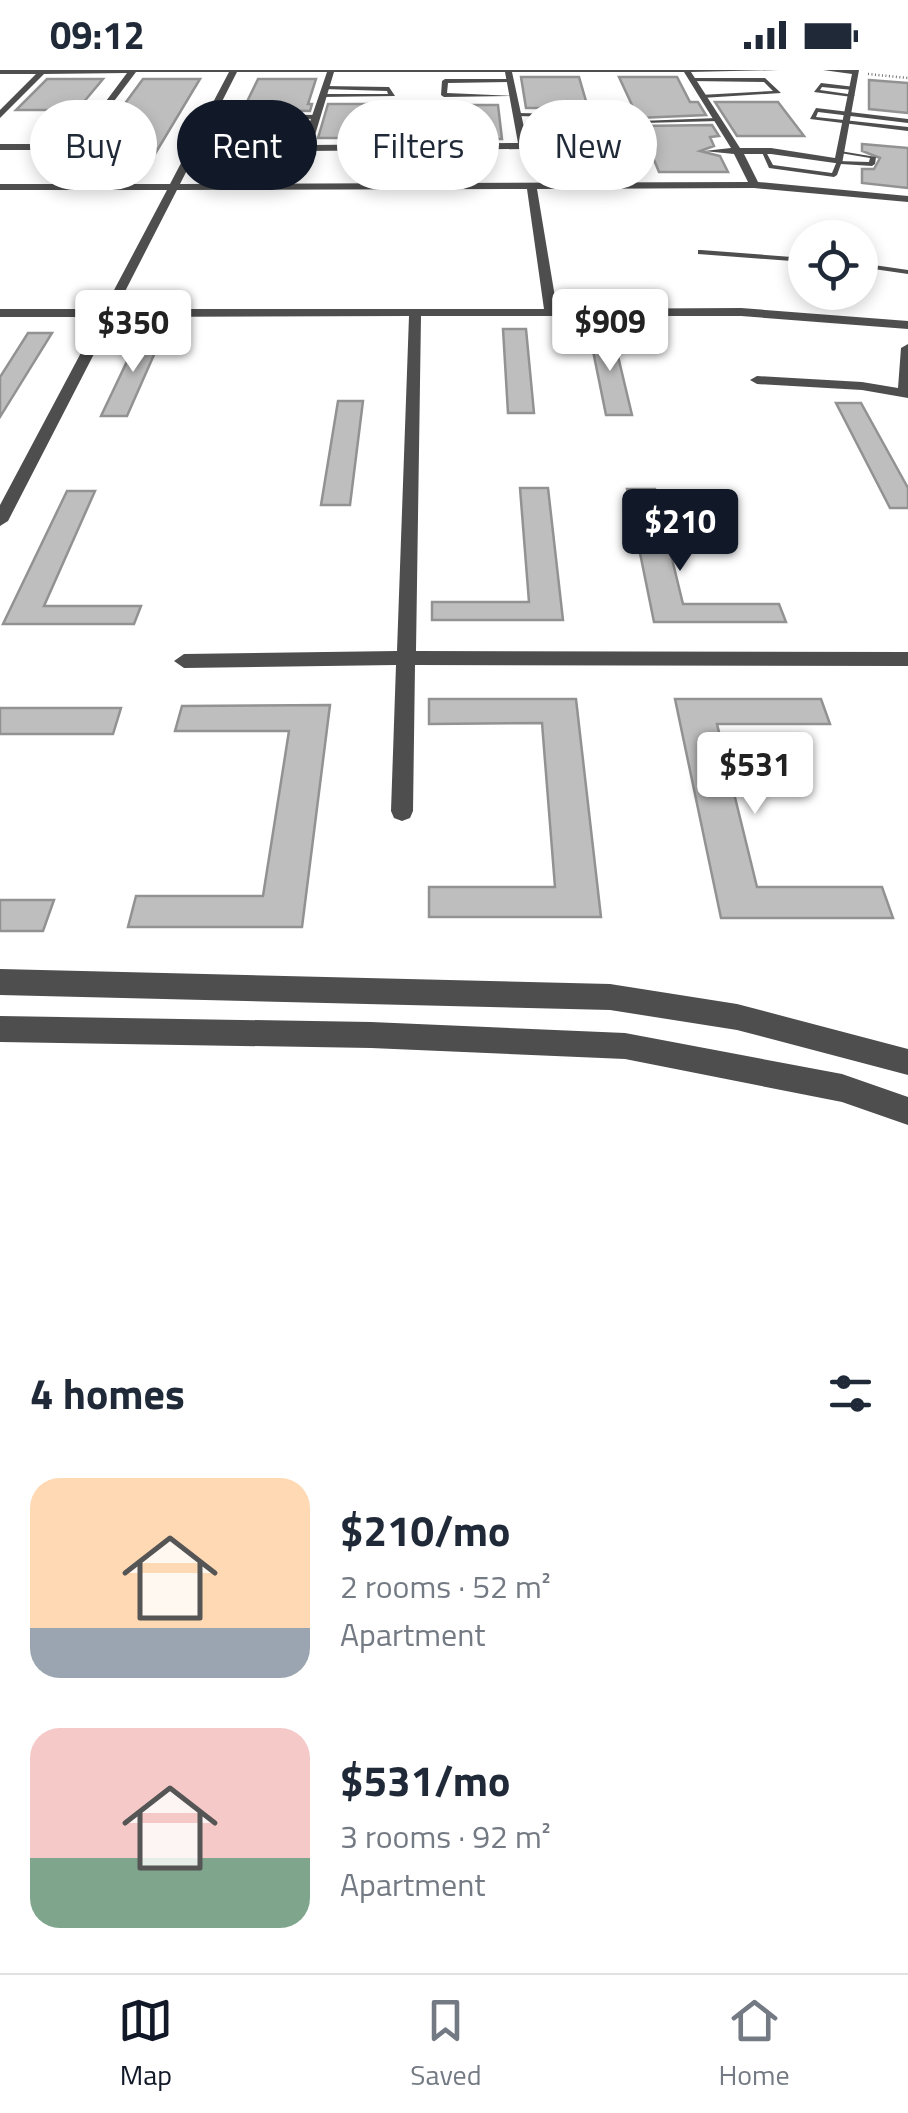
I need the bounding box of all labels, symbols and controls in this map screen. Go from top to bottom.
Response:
text: 09:12 [50,6,145,64]
chip: Buy [30,100,157,190]
chip: Rent [177,100,317,190]
chip: Filters [337,100,499,190]
chip: New [519,100,657,190]
map controls [788,220,878,310]
button: locate [788,220,878,310]
pin: $909 [551,289,669,374]
pin: $350 [74,290,192,375]
text: $909 [574,297,646,345]
text: $350 [97,298,169,346]
pin: $210 [621,489,739,574]
text: $210 [644,497,716,545]
pin: $531 [696,732,814,817]
text: $531 [719,740,791,788]
text: 4 homes [30,1361,185,1425]
icon: filters [823,1366,878,1421]
text: $210/mo [340,1498,510,1562]
icon: home [110,1518,230,1638]
text: 2 rooms · 52 m² [340,1562,551,1610]
text: Apartment [340,1610,486,1658]
text: $531/mo [340,1748,510,1812]
icon: home [110,1768,230,1888]
text: 3 rooms · 92 m² [340,1812,551,1860]
text: Apartment [340,1860,486,1908]
tab: Map [118,1993,173,2096]
tab: Saved [410,1993,482,2096]
tab: Home [718,1993,790,2096]

